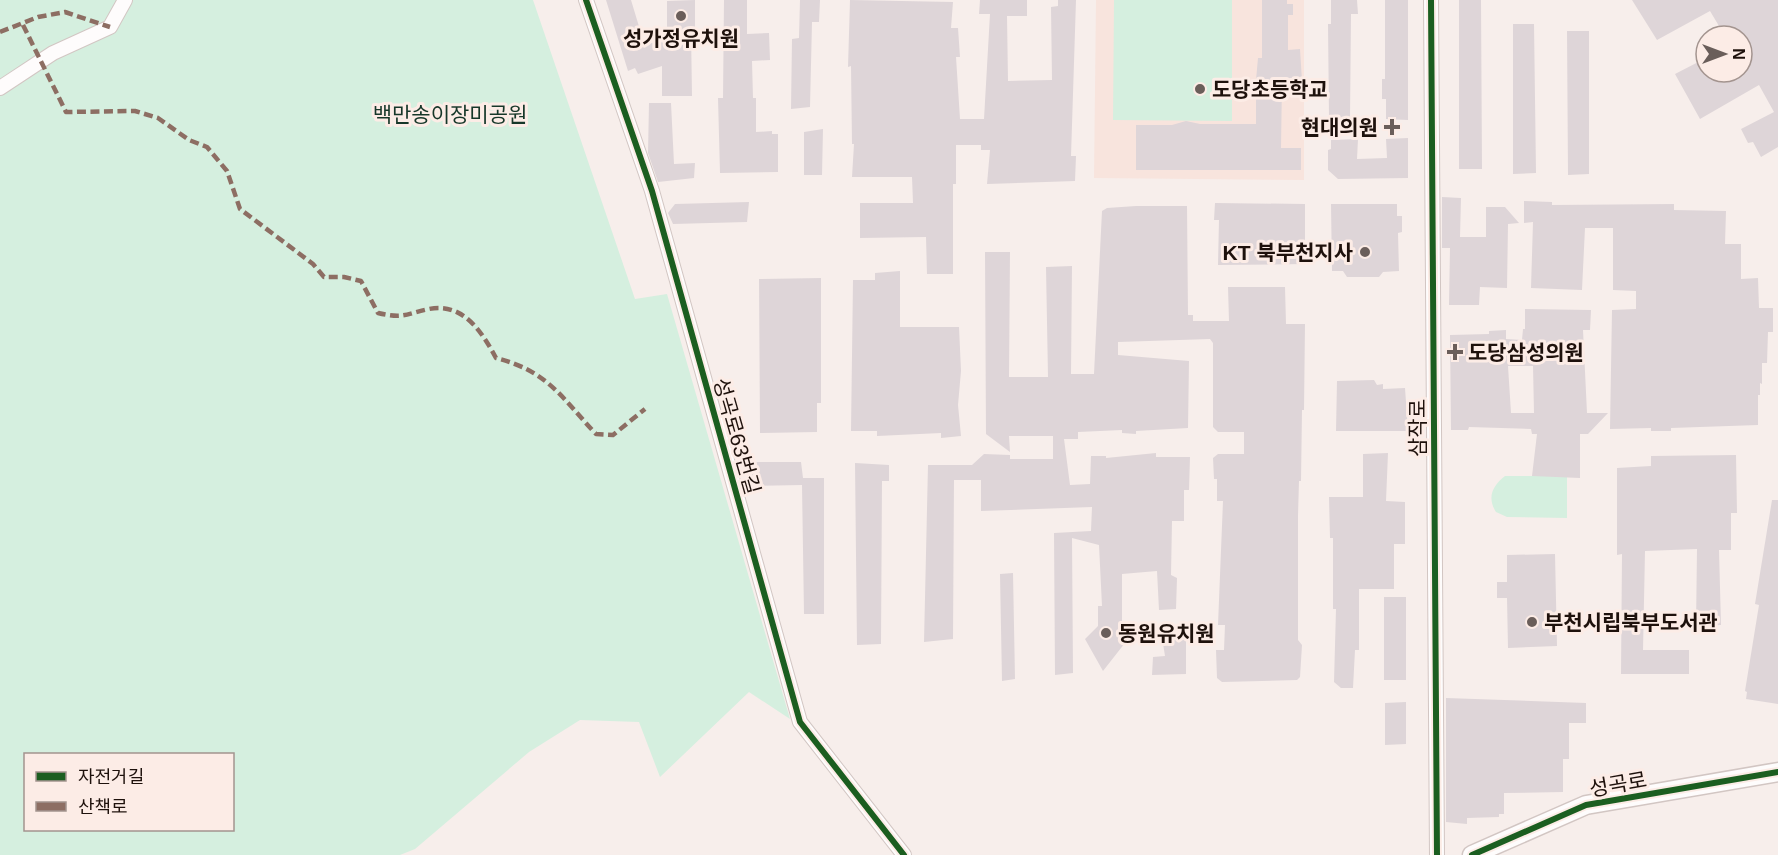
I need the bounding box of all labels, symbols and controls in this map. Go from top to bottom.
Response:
marker: 성가정유치원 [674,9,688,23]
north arrow [1694,24,1754,84]
place label: 성가정유치원 [623,27,739,50]
text: N [1730,48,1747,60]
place label: 도당초등학교 [1212,78,1328,101]
marker: 도당초등학교 [1193,82,1207,96]
park label: 백만송이장미공원 [373,103,527,126]
place label: 현대의원 [1301,116,1378,139]
marker: 현대의원 [1383,118,1401,136]
place label: KT 북부천지사 [1223,241,1353,264]
marker: KT 북부천지사 [1358,245,1372,259]
place label: 도당삼성의원 [1468,341,1584,364]
marker: 도당삼성의원 [1446,343,1464,361]
street label: 성곡로63번길 [709,375,765,497]
street label: 삼작로 [1406,399,1429,457]
place label: 부천시립북부도서관 [1544,611,1718,634]
marker: 부천시립북부도서관 [1525,615,1539,629]
place label: 동원유치원 [1118,622,1215,645]
marker: 동원유치원 [1099,626,1113,640]
legend [24,753,234,831]
text: 자전거길 [78,767,144,787]
street label: 성곡로 [1587,768,1649,800]
text: 산책로 [78,797,128,817]

